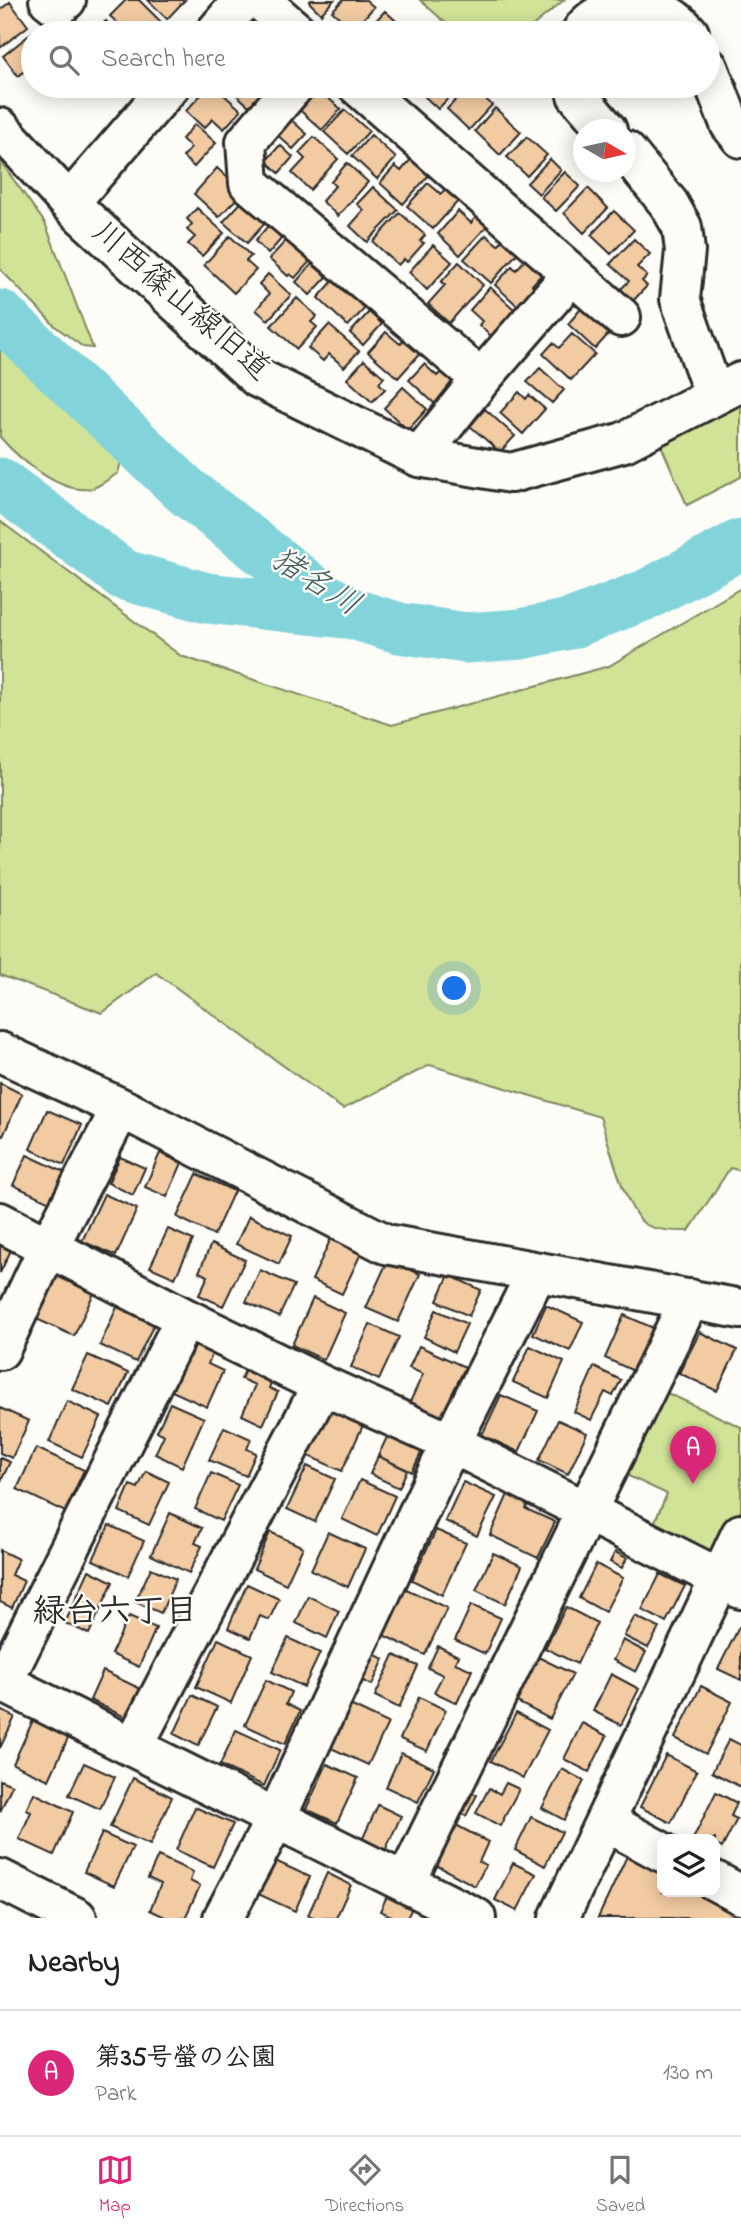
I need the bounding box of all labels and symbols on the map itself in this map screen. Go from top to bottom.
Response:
north arrow [573,119,636,182]
street label: 川西篠山線旧道 [80,211,280,393]
water label: 猪名川 [260,536,370,630]
your location [437,971,471,1005]
pin: A [670,1426,716,1484]
district label: 緑台六丁目 [33,1589,198,1637]

